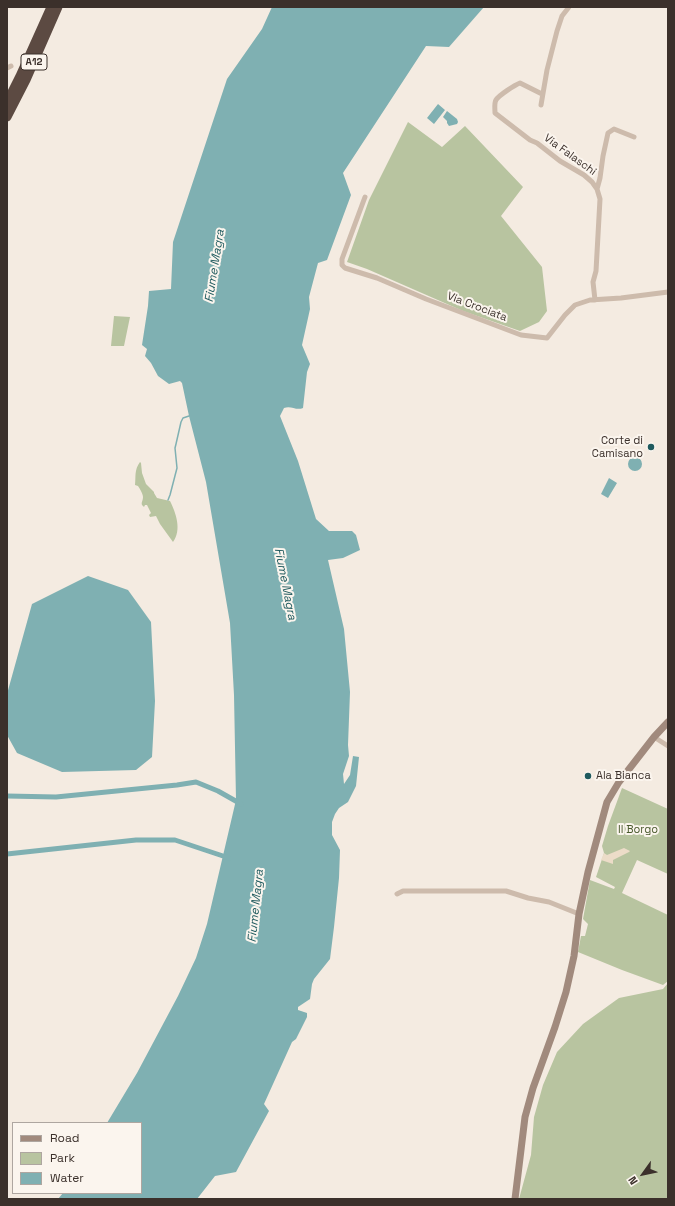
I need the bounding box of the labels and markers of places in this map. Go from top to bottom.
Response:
place label: Corte di Camisano [592,434,643,460]
marker: Corte di Camisano [646,442,656,452]
place label: Ala Bianca [596,769,651,783]
marker: Ala Bianca [583,771,593,781]

